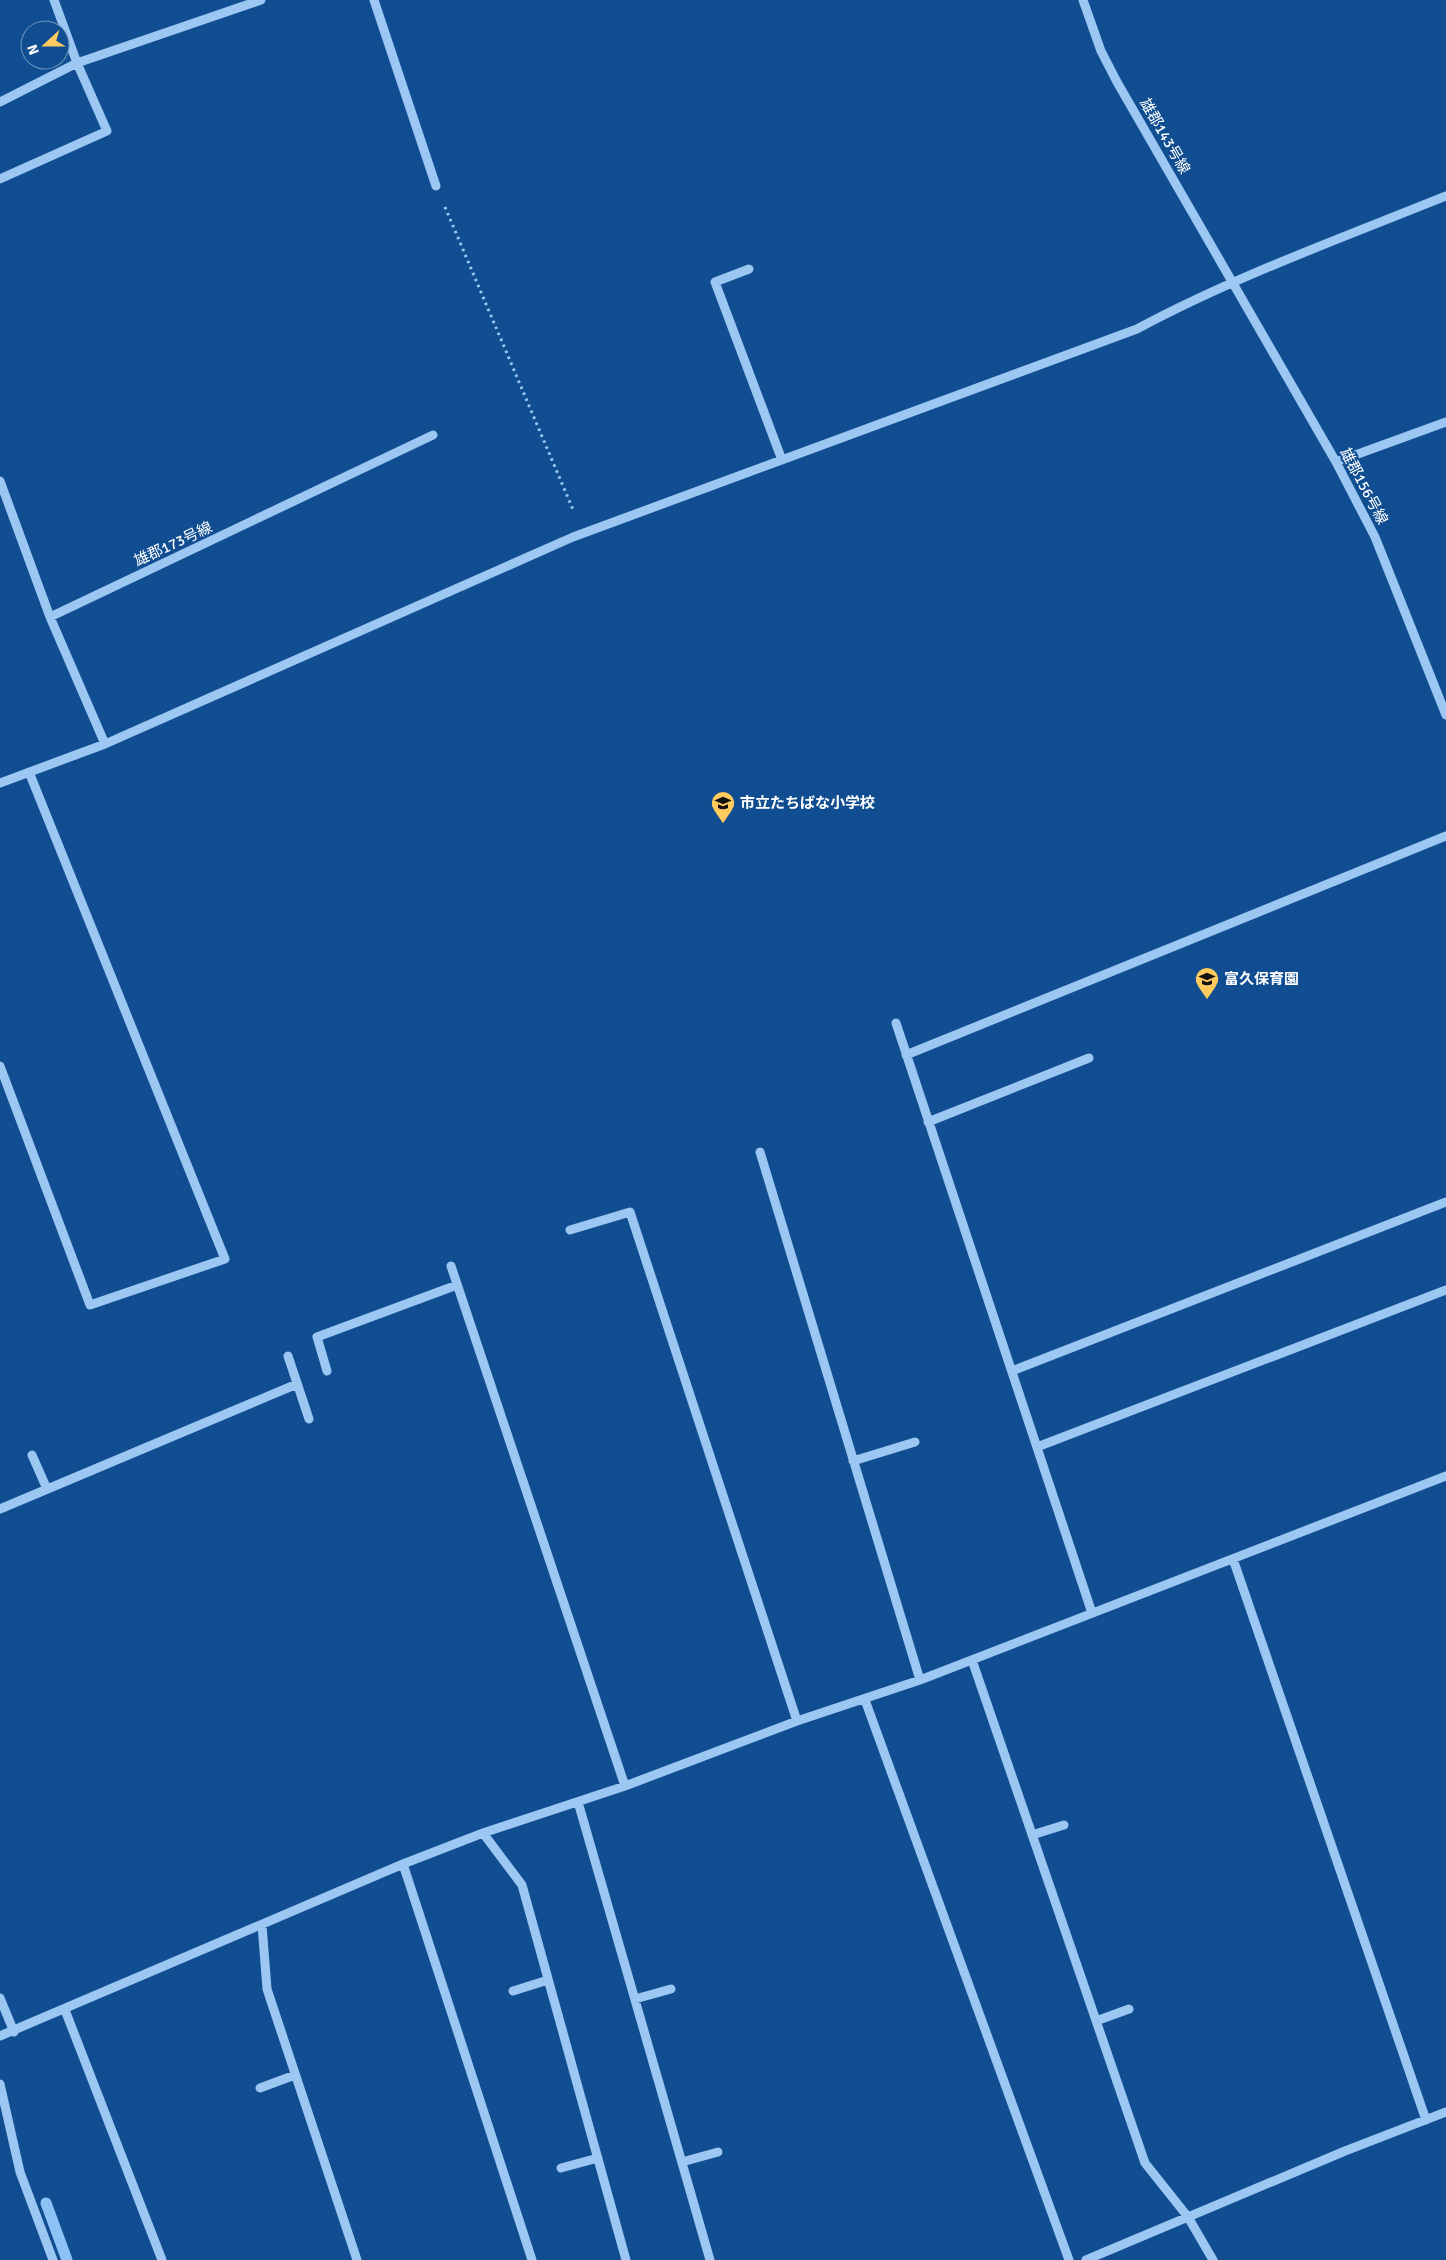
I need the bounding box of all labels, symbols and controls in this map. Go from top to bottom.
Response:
north arrow [20,20,70,70]
text: N [24,42,43,57]
street label: 雄郡143号線 [1136,95,1194,177]
street label: 雄郡156号線 [1336,445,1392,527]
street label: 雄郡173号線 [131,518,215,570]
school or university icon: 市立たちばな小学校 [710,790,736,824]
place label: 市立たちばな小学校 [740,794,875,812]
school or university icon: 富久保育園 [1194,966,1220,1000]
place label: 富久保育園 [1224,970,1299,988]

